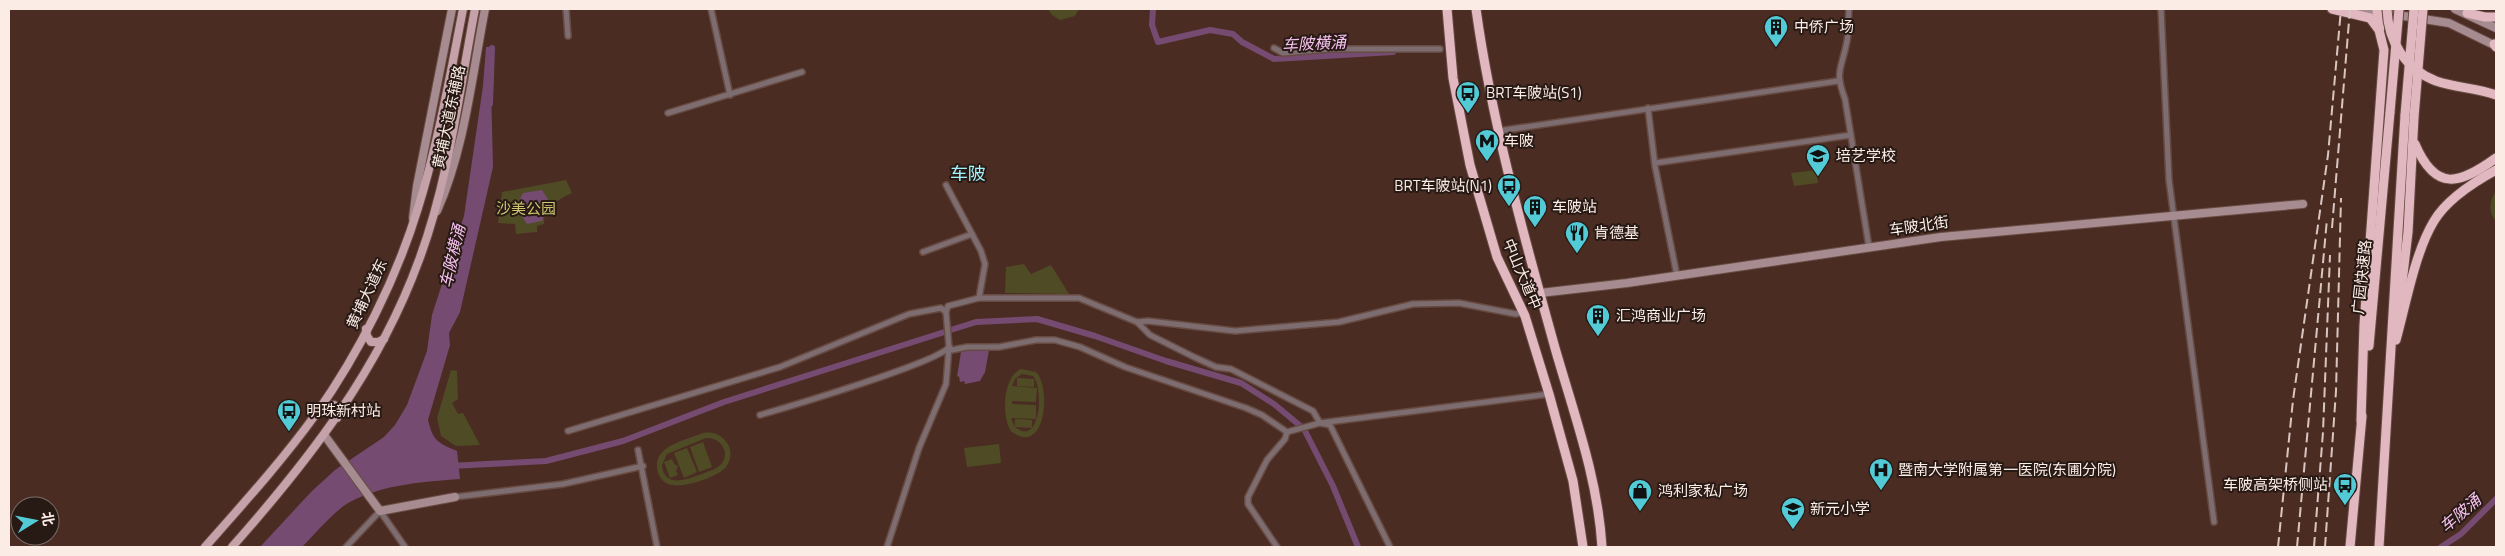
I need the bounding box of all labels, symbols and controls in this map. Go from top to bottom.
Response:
building icon: 中侨广场 [1763,14,1789,48]
place label: 中侨广场 [1794,15,1854,38]
water label: 车陂横涌 [1281,29,1349,57]
street label: 黄埔大道东辅路 [426,63,471,171]
bus stop icon: BRT车陂站(S1) [1455,80,1481,114]
place label: BRT车陂站(S1) [1486,81,1582,104]
metro station icon: 车陂 [1474,128,1500,162]
place label: 车陂 [1504,129,1534,152]
school or university icon: 培艺学校 [1805,143,1831,177]
place label: 培艺学校 [1836,144,1896,167]
district label: 车陂 [950,160,986,187]
bus stop icon: BRT车陂站(N1) [1496,173,1522,207]
place label: BRT车陂站(N1) [1394,174,1492,197]
building icon: 车陂站 [1522,194,1548,228]
place label: 车陂站 [1552,195,1597,218]
park label: 沙美公园 [496,197,556,220]
street label: 车陂北街 [1888,210,1950,241]
water label: 车陂横涌 [433,220,471,290]
restaurant icon: 肯德基 [1564,220,1590,254]
place label: 肯德基 [1594,221,1639,244]
street label: 中山大道中 [1497,235,1548,313]
street label: 广园快速路 [2346,238,2377,315]
street label: 黄埔大道东 [340,255,393,333]
building icon: 汇鸿商业广场 [1585,303,1611,337]
place label: 汇鸿商业广场 [1616,304,1706,327]
bus stop icon: 明珠新村站 [276,398,302,432]
place label: 明珠新村站 [306,399,381,422]
hospital icon: 暨南大学附属第一医院(东圃分院) [1868,457,1894,491]
place label: 暨南大学附属第一医院(东圃分院) [1898,458,2116,481]
bus stop icon: 车陂高架桥侧站 [2332,472,2358,506]
place label: 车陂高架桥侧站 [2223,473,2328,496]
shop icon: 鸿利家私广场 [1627,478,1653,512]
place label: 鸿利家私广场 [1658,479,1748,502]
water label: 车陂涌 [2434,487,2487,538]
north arrow [10,496,60,546]
school or university icon: 新元小学 [1780,496,1806,530]
place label: 新元小学 [1810,497,1870,520]
text: 北 [37,510,60,527]

